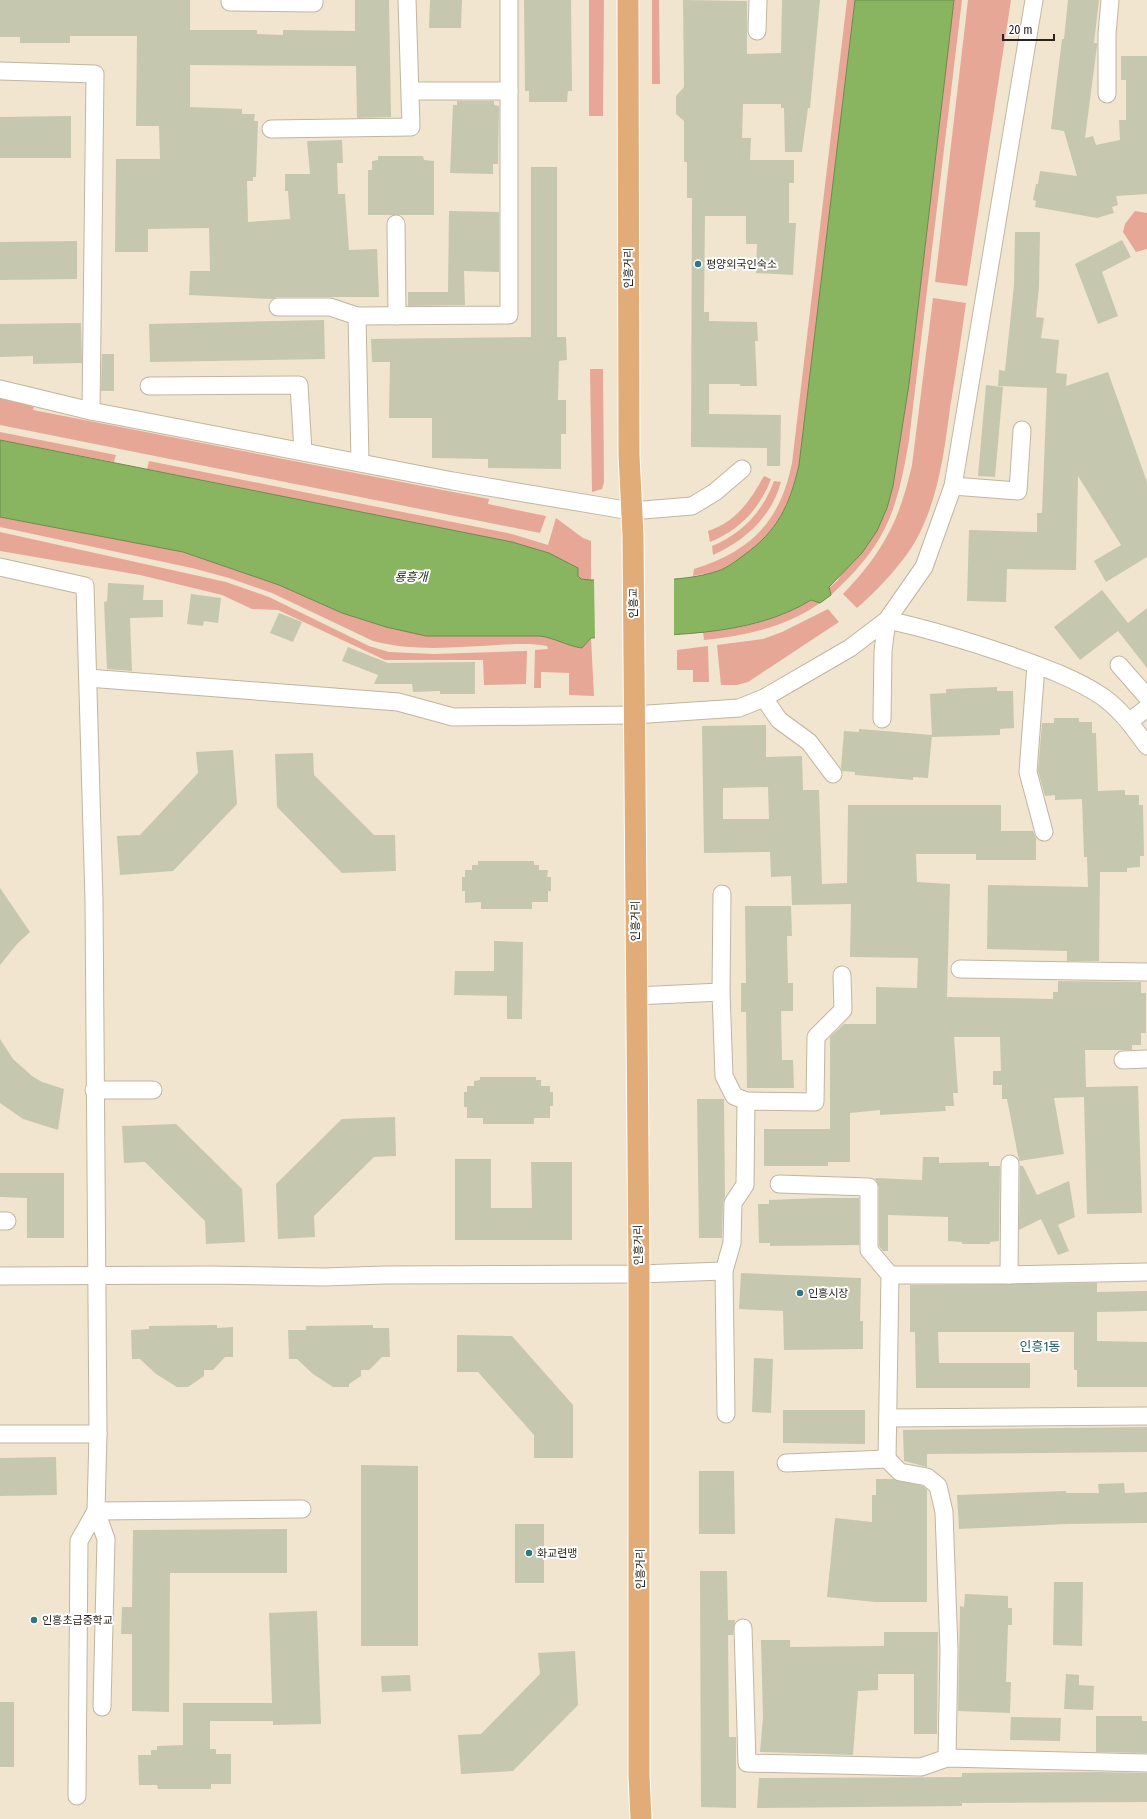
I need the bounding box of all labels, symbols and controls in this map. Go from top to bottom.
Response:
scale bar [1003,16,1054,42]
text: 20 m [1009,23,1033,37]
street label: 인흥거리 [622,248,635,288]
place label: 평양외국인숙소 [706,258,777,271]
marker: 평양외국인숙소 [693,259,703,269]
water label: 룡흥개 [394,570,430,584]
street label: 인흥교 [627,588,640,618]
street label: 인흥거리 [629,901,642,941]
street label: 인흥거리 [632,1225,645,1265]
place label: 인흥시장 [808,1287,848,1300]
marker: 인흥시장 [795,1288,805,1298]
district label: 인흥1동 [1020,1339,1061,1354]
place label: 화교련맹 [537,1547,577,1560]
marker: 화교련맹 [524,1548,534,1558]
street label: 인흥거리 [634,1549,647,1589]
place label: 인흥초급중학교 [42,1614,113,1627]
marker: 인흥초급중학교 [29,1615,39,1625]

